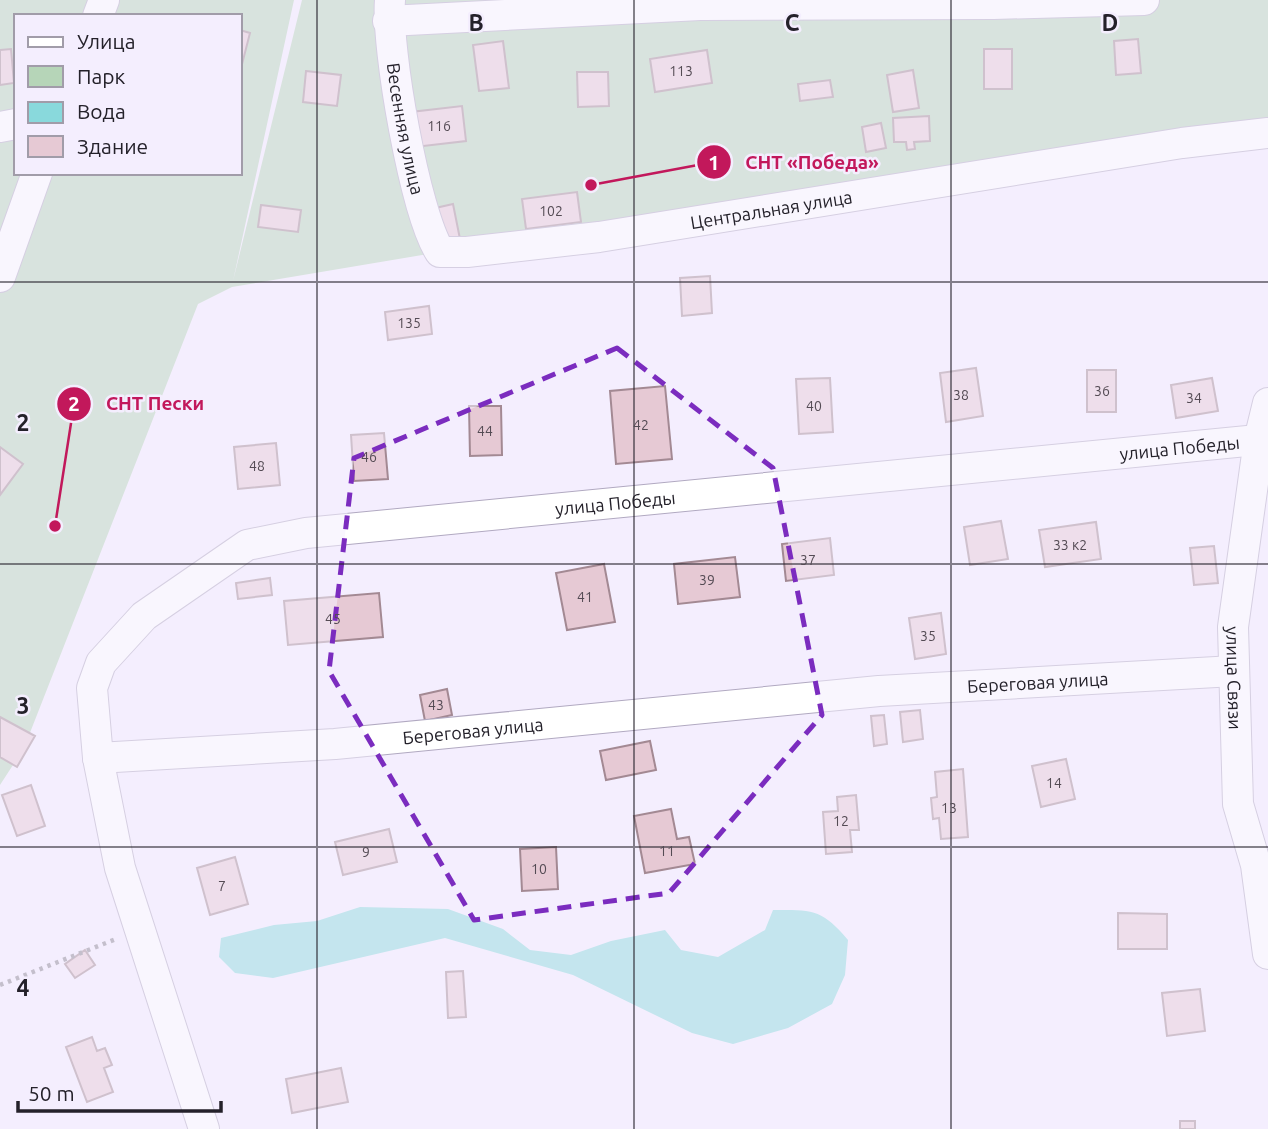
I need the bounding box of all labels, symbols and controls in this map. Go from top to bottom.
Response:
text: B [468,10,484,35]
text: C [785,10,800,35]
text: D [1102,10,1118,35]
legend [14,14,242,175]
text: Улица [77,29,135,53]
street label: Весенняя улица [384,62,428,197]
house number: 113 [669,63,693,79]
text: Парк [77,64,126,88]
text: Вода [77,99,126,123]
house number: 116 [427,118,451,134]
text: Здание [77,134,148,158]
callout: СНТ «Победа» [697,142,893,182]
text: 1 [708,150,720,174]
text: СНТ «Победа» [745,151,879,173]
street label: Центральная улица [689,186,854,232]
house number: 102 [539,203,563,219]
house number: 135 [397,315,421,331]
house number: 36 [1094,383,1110,399]
callout: СНТ Пески [57,384,218,424]
house number: 38 [953,387,969,403]
house number: 34 [1186,390,1202,406]
text: 2 [68,391,80,415]
text: СНТ Пески [106,392,204,414]
house number: 40 [806,398,822,414]
text: 2 [17,410,29,435]
house number: 42 [633,417,649,433]
house number: 44 [477,423,493,439]
street label: улица Победы [1119,432,1241,463]
house number: 46 [361,449,377,465]
house number: 48 [249,458,265,474]
street label: улица Победы [554,487,676,519]
house number: 33 к2 [1053,537,1087,553]
house number: 37 [800,552,816,568]
house number: 39 [699,572,715,588]
house number: 41 [577,589,593,605]
house number: 45 [325,611,341,627]
street label: улица Связи [1223,626,1246,730]
house number: 35 [920,628,936,644]
street label: Береговая улица [967,668,1109,696]
text: 3 [17,693,29,718]
house number: 43 [428,697,444,713]
street label: Береговая улица [401,714,544,747]
house number: 14 [1046,775,1062,791]
house number: 13 [941,800,957,816]
house number: 12 [833,813,849,829]
house number: 11 [659,843,675,859]
house number: 9 [362,844,370,860]
house number: 10 [531,861,547,877]
house number: 7 [218,878,226,894]
text: 4 [17,975,30,1000]
scale bar [18,1070,220,1114]
text: 50 m [28,1081,75,1105]

